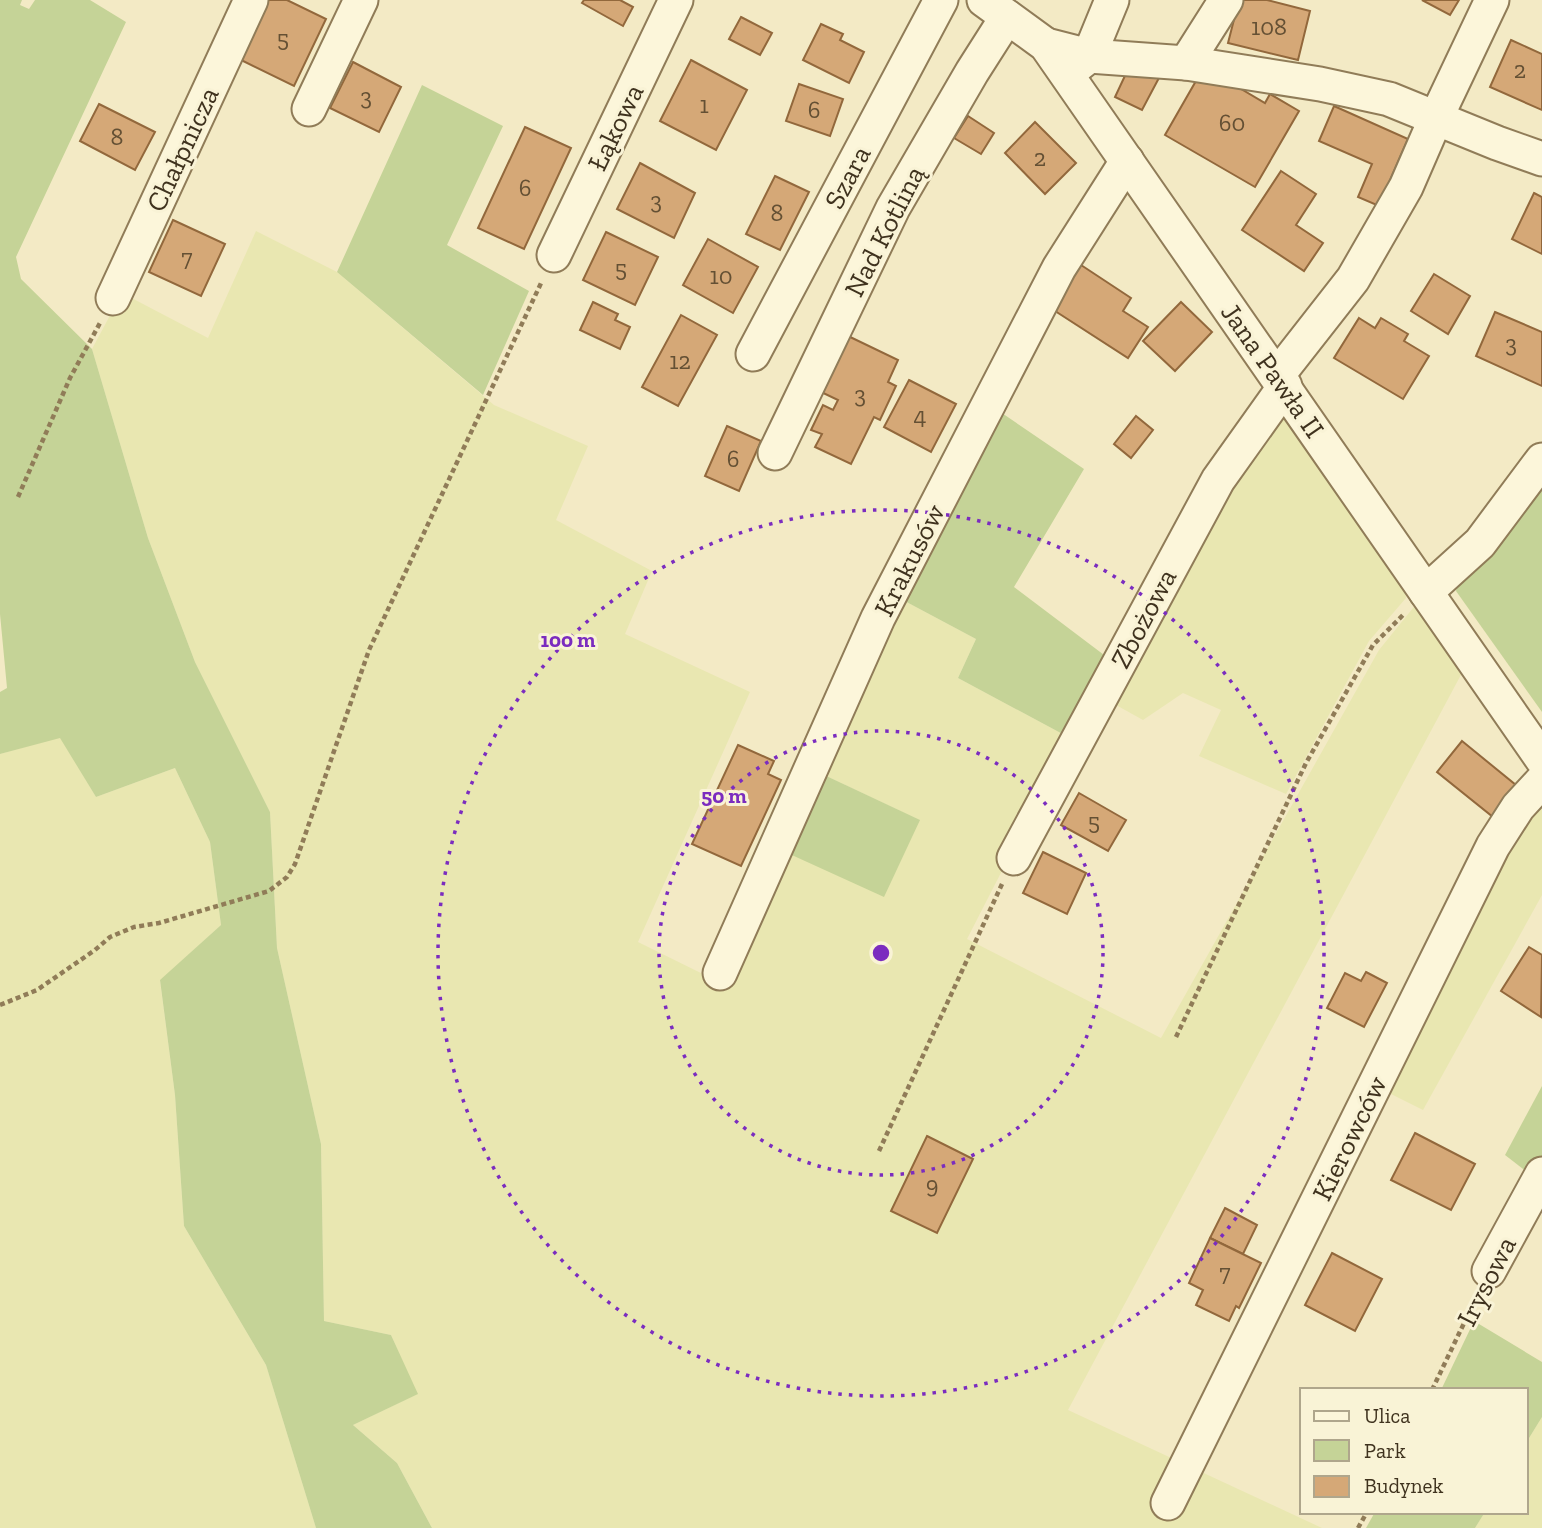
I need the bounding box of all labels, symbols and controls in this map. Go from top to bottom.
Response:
house number: 108 [1251,12,1287,41]
house number: 5 [277,24,289,53]
house number: 2 [1514,55,1526,84]
street label: Łąkowa [580,78,651,176]
street label: Chałpnicza [139,81,226,217]
house number: 3 [360,82,372,111]
house number: 1 [699,90,709,119]
house number: 6 [808,95,820,124]
house number: 60 [1219,108,1245,137]
house number: 8 [111,122,123,151]
street label: Szara [817,140,878,214]
house number: 2 [1034,143,1046,172]
street label: Nad Kotliną [837,160,932,302]
house number: 6 [519,173,531,202]
house number: 3 [650,186,662,215]
house number: 8 [771,198,783,227]
house number: 7 [181,243,193,272]
house number: 5 [615,254,627,283]
house number: 10 [709,261,733,290]
street label: Jana Pawła II [1214,296,1331,444]
house number: 3 [1505,329,1517,358]
house number: 12 [669,346,691,375]
house number: 3 [854,380,866,409]
house number: 4 [914,401,927,430]
house number: 6 [727,444,739,473]
street label: Krakusów [867,498,952,622]
street label: Zbożowa [1104,563,1183,673]
text: 100 m [541,627,596,652]
text: 50 m [701,783,747,808]
house number: 5 [1088,807,1100,836]
centre of rings [869,941,893,965]
street label: Kierowców [1305,1070,1394,1206]
house number: 9 [926,1170,938,1199]
street label: Irysowa [1450,1231,1523,1332]
house number: 7 [1219,1258,1231,1287]
legend [1300,1388,1528,1514]
text: Ulica [1364,1403,1410,1428]
text: Park [1364,1438,1406,1463]
text: Budynek [1364,1473,1443,1498]

